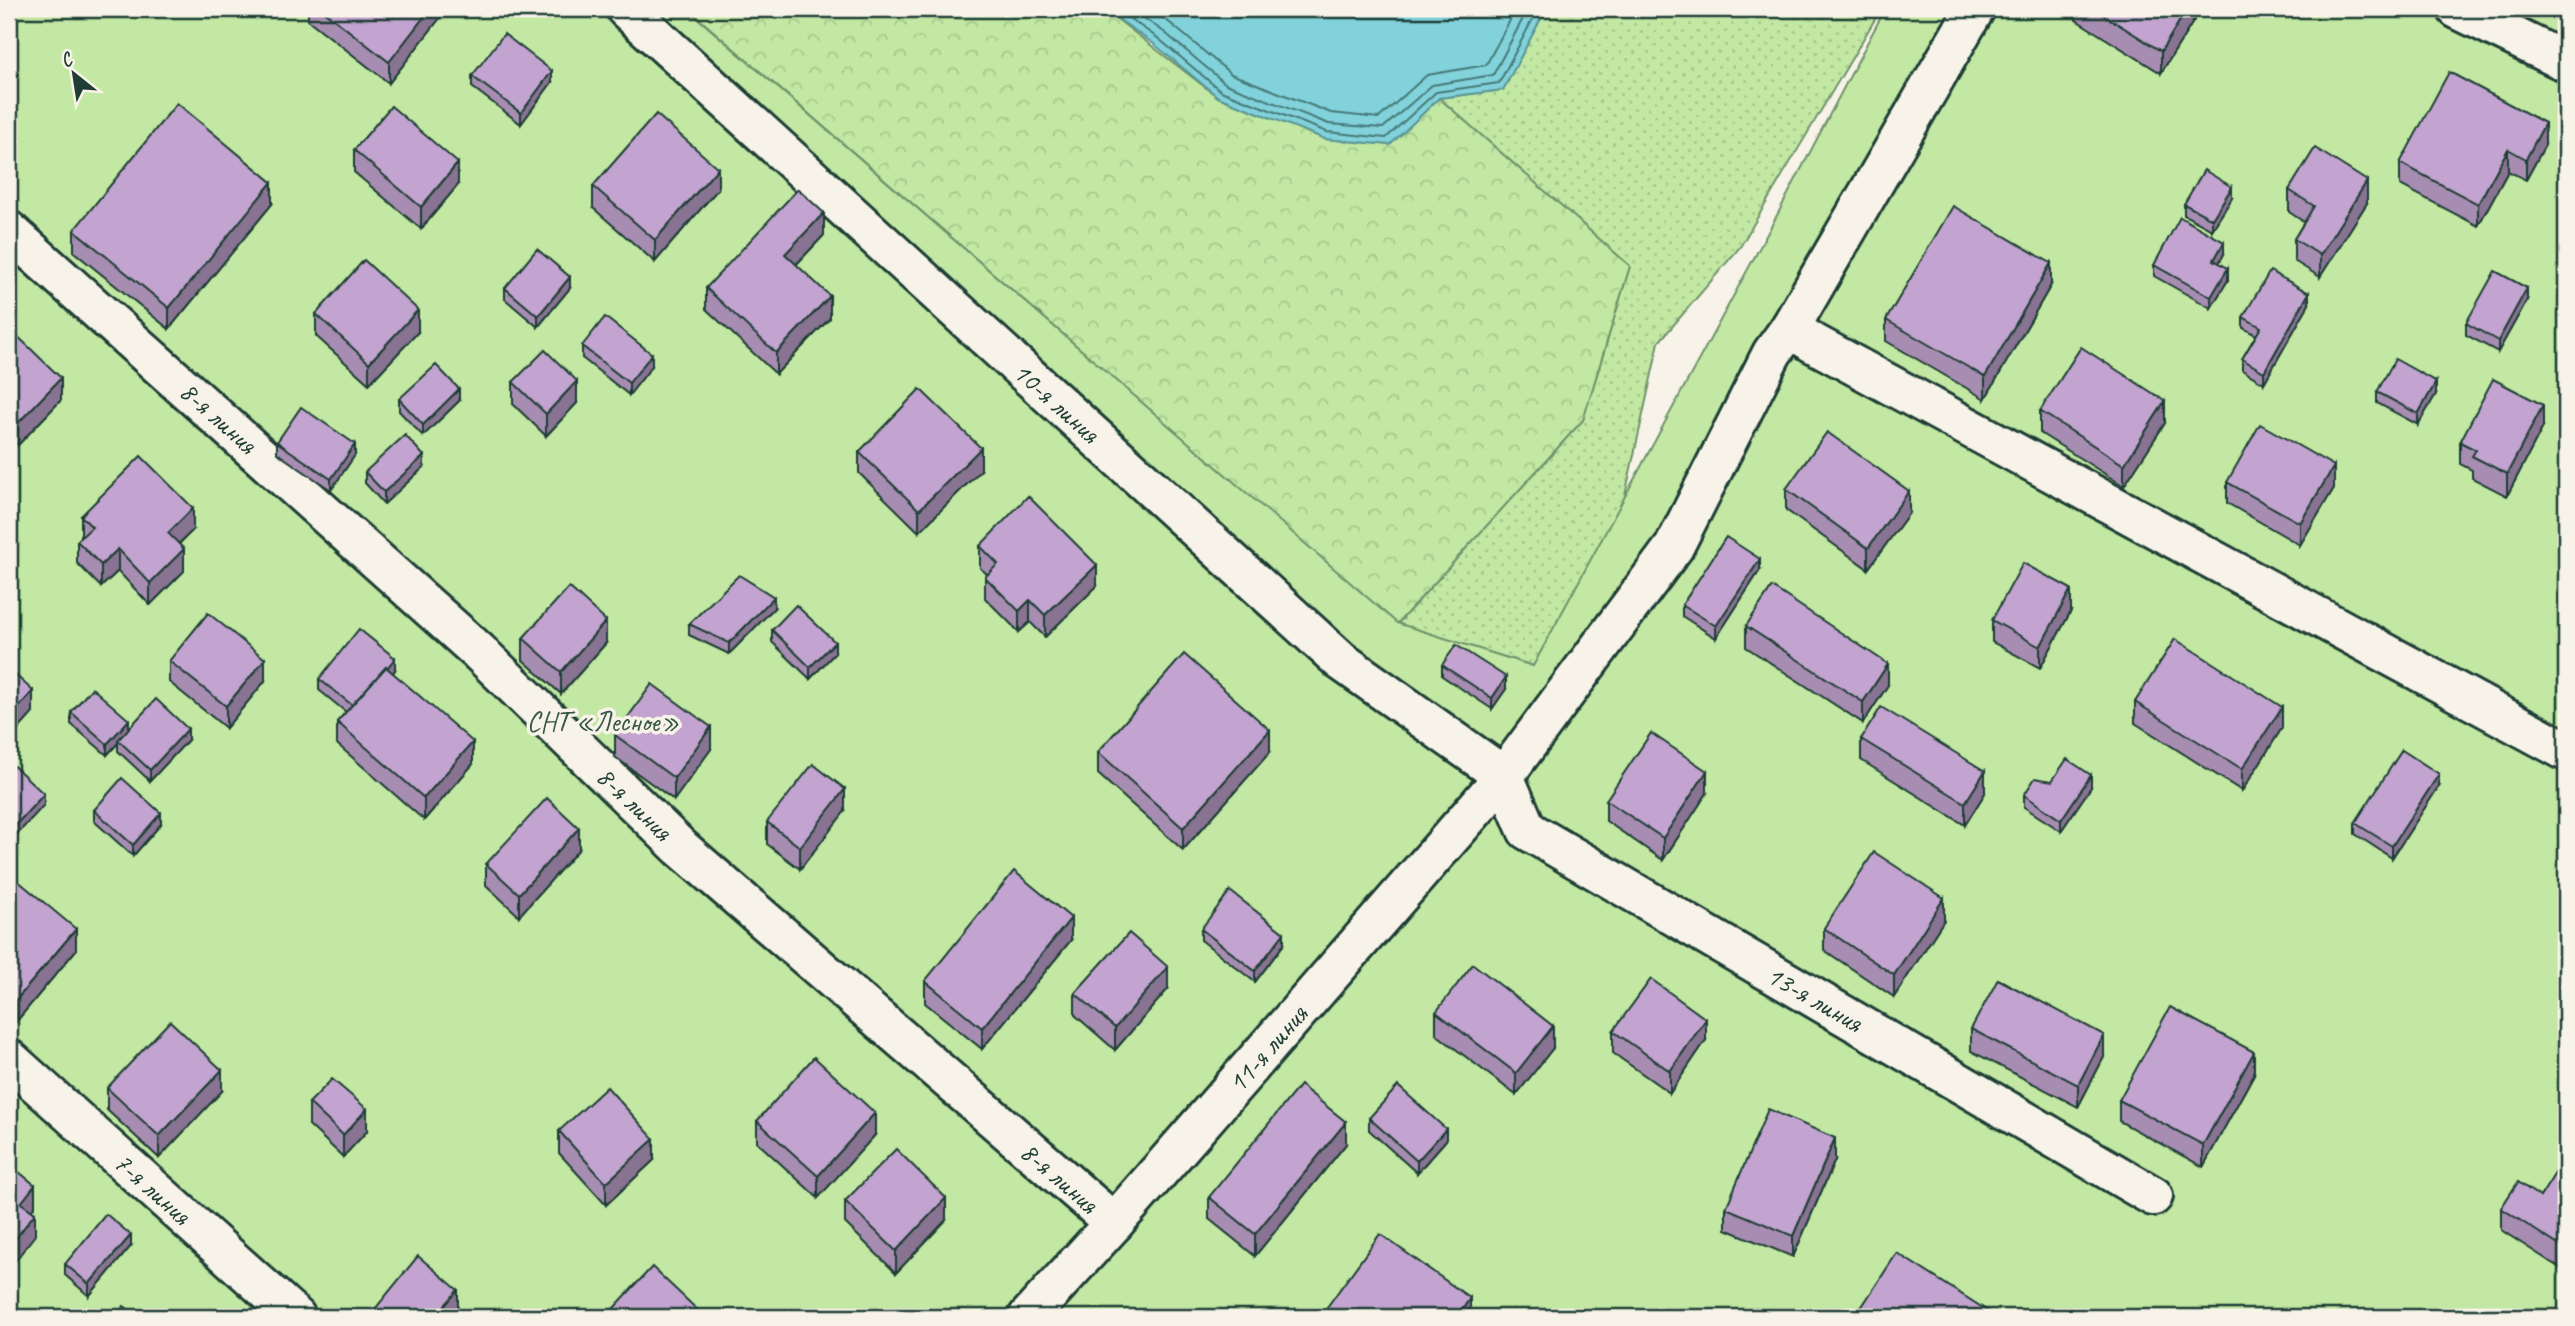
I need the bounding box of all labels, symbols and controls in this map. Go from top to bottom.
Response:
north arrow [38,38,108,108]
text: С [56,46,78,73]
street label: 10-я линия [1006,354,1108,451]
street label: 8-я линия [173,373,265,462]
park label: СНТ «Лесное» [527,704,679,739]
street label: 8-я линия [589,759,681,849]
street label: 13-я линия [1761,957,1870,1040]
street label: 11-я линия [1220,997,1316,1099]
street label: 8-я линия [1013,1134,1107,1221]
street label: 7-я линия [107,1144,199,1233]

